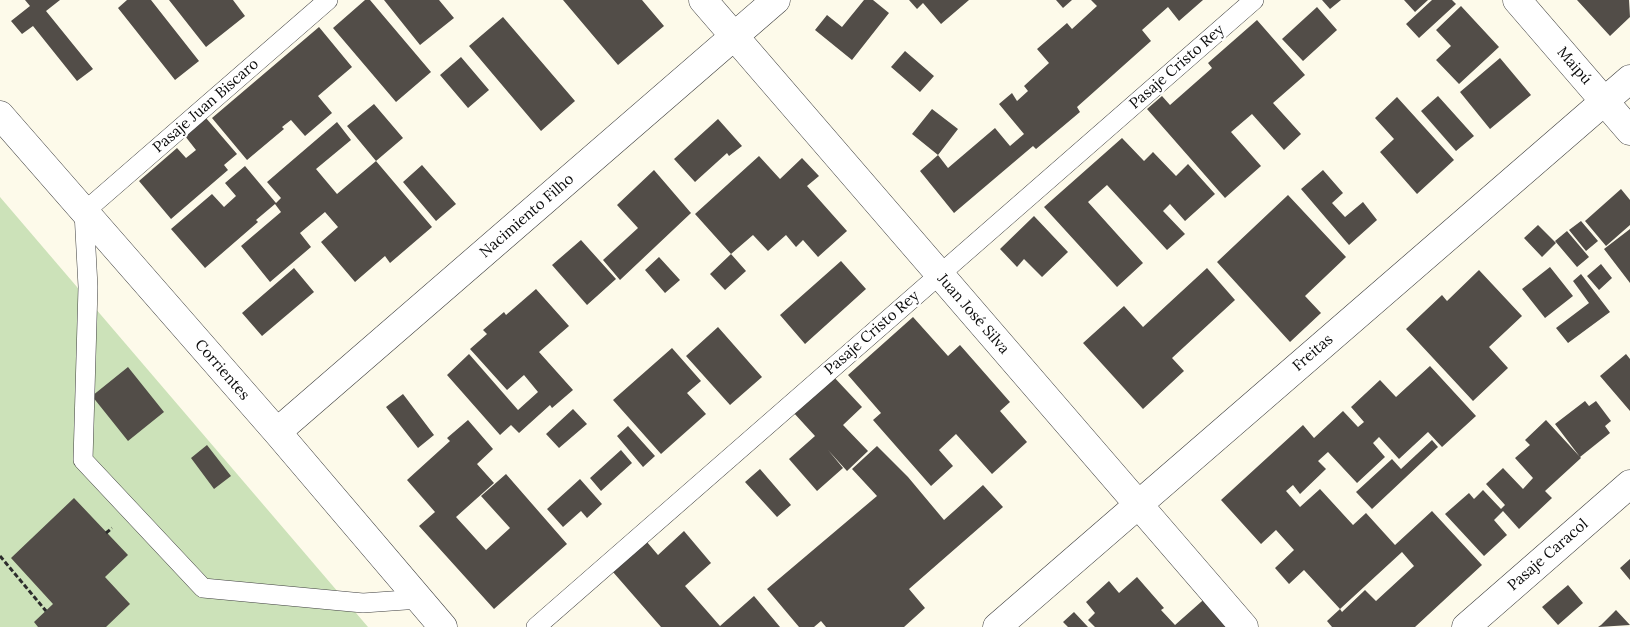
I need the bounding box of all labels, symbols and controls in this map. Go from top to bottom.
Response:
street label: Pasaje Cristo Rey [1126,21,1228,113]
street label: Maipú [1553,44,1595,88]
street label: Pasaje Juan Biscaro [150,55,262,157]
street label: Nacimiento Filho [476,170,578,262]
street label: Juan José Silva [933,270,1013,358]
street label: Pasaje Cristo Rey [821,287,923,379]
street label: Freitas [1289,331,1337,375]
street label: Corrientes [191,336,253,404]
street label: Pasaje Caracol [1504,515,1592,595]

